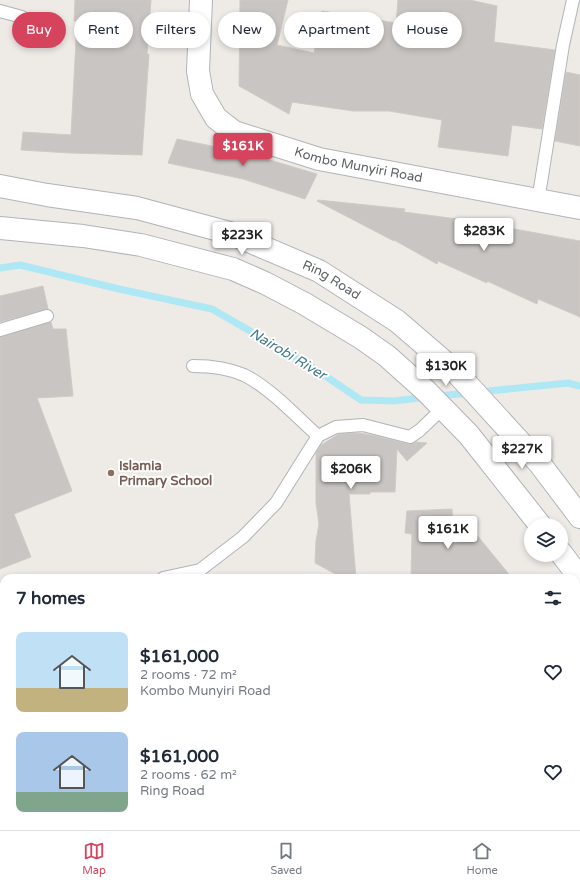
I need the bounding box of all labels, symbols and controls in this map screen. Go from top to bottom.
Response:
chip: Buy [12,12,66,48]
chip: Rent [74,12,133,48]
chip: Filters [141,12,210,48]
chip: New [218,12,276,48]
chip: Apartment [284,12,384,48]
chip: House [392,12,462,48]
pin: $161K [215,133,271,167]
text: $161K [222,138,264,154]
street label: Kombo Munyiri Road [292,144,424,186]
pin: $283K [456,218,512,252]
pin: $223K [214,222,270,256]
text: $283K [463,223,505,239]
text: $223K [221,227,263,243]
street label: Ring Road [300,257,363,303]
water label: Nairobi River [247,324,331,384]
pin: $130K [418,353,474,387]
text: $130K [425,358,467,374]
pin: $227K [494,436,550,470]
text: $227K [501,441,543,457]
pin: $206K [323,456,379,490]
place label: Islamia Primary School [119,458,212,489]
text: $206K [330,461,372,477]
marker: Islamia Primary School [106,468,116,478]
pin: $161K [420,516,476,550]
map controls [524,518,568,562]
button: layers [524,518,568,562]
text: $161K [427,521,469,537]
icon: filters [542,587,564,609]
text: 7 homes [16,588,85,609]
text: $161,000 [140,646,219,667]
icon: home [48,648,96,696]
icon: heart [542,661,564,683]
text: 2 rooms · 72 m² [140,667,237,683]
text: Kombo Munyiri Road [140,683,271,699]
text: $161,000 [140,746,219,767]
icon: home [48,748,96,796]
icon: heart [542,761,564,783]
text: 2 rooms · 62 m² [140,767,237,783]
text: Ring Road [140,783,205,799]
tab: Map [82,840,106,877]
tab: Saved [270,840,302,877]
tab: Home [467,840,498,877]

